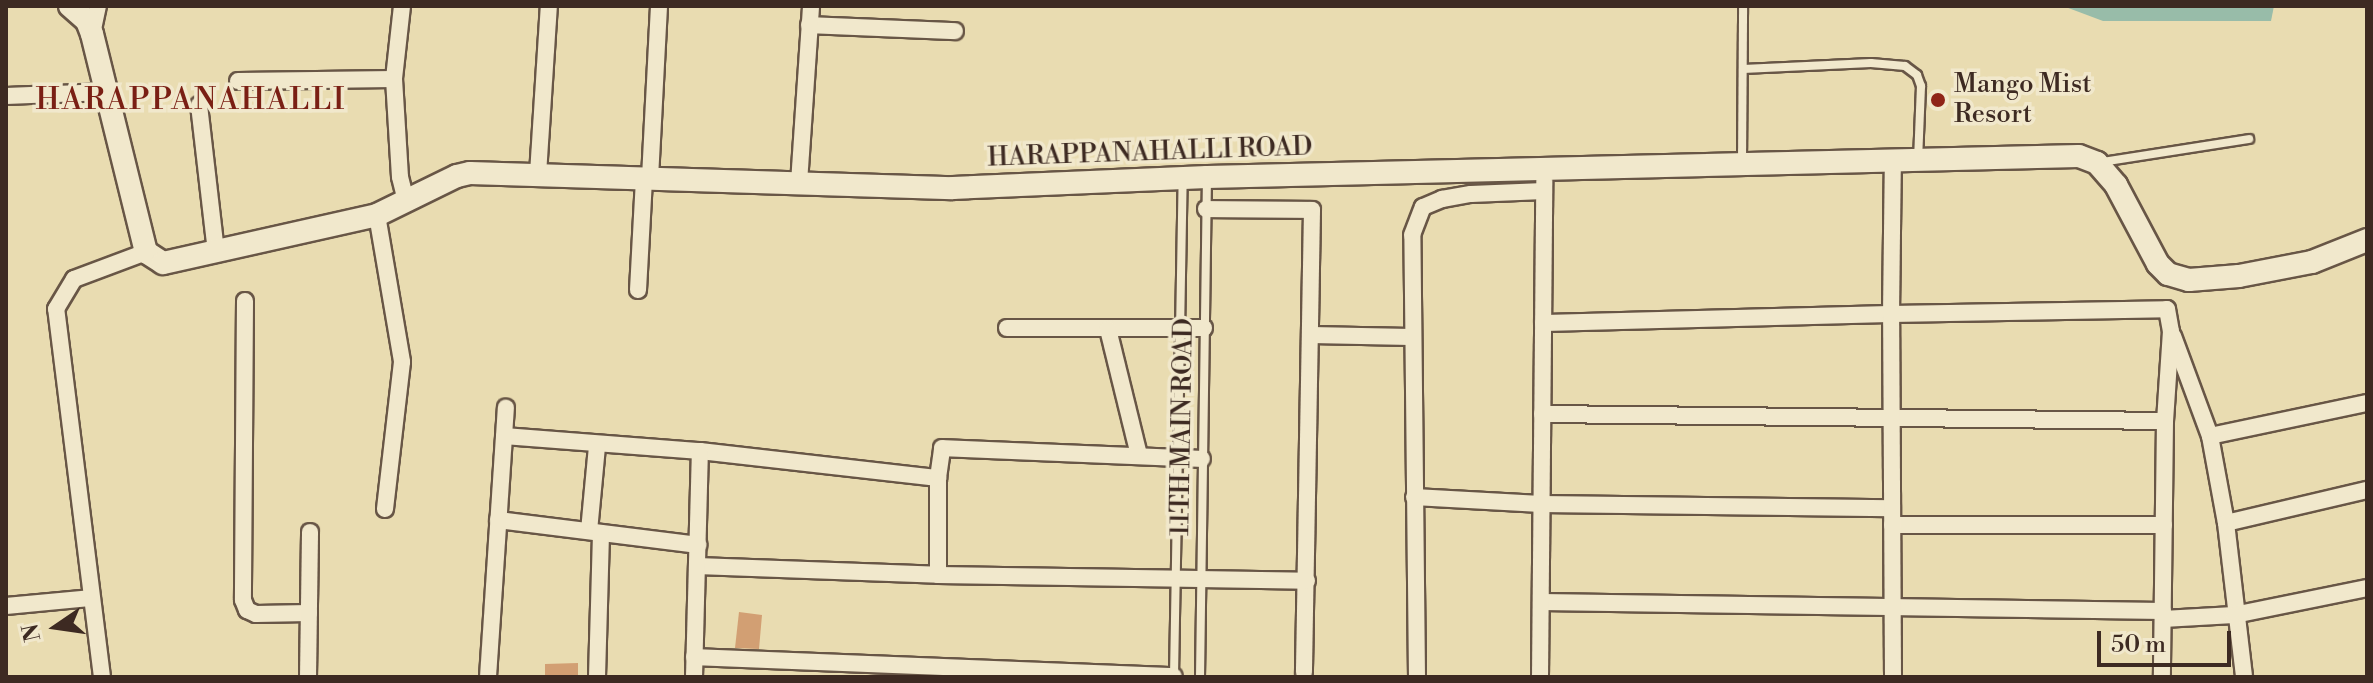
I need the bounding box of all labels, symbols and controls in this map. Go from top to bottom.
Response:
place label: Mango Mist Resort [1954,69,2091,130]
district label: HARAPPANAHALLI [36,82,346,118]
marker: Mango Mist Resort [1929,91,1947,109]
street label: HARAPPANAHALLI ROAD [987,132,1313,174]
street label: 11TH MAIN ROAD [1166,318,1200,536]
north arrow [16,587,96,667]
scale bar [2101,615,2235,665]
text: N [17,621,47,644]
text: 50 m [2111,630,2166,660]

